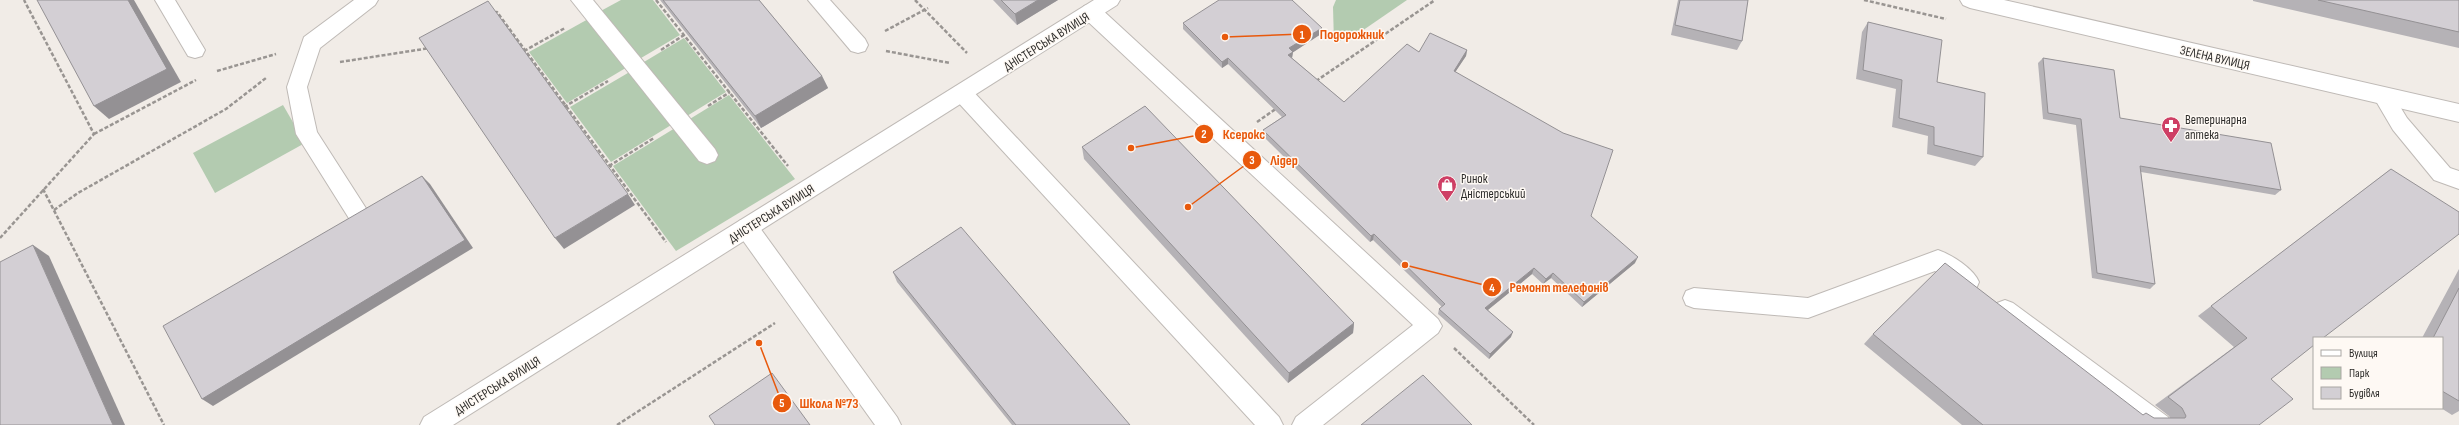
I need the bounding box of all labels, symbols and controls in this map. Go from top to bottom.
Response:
street label: ДНІСТЕРСЬКА ВУЛИЦЯ [1001,9,1093,75]
callout: Подорожник [1292,21,1392,47]
text: Подорожник [1320,26,1384,43]
text: 1 [1300,28,1305,43]
street label: ЗЕЛЕНА ВУЛИЦЯ [2178,42,2251,74]
place label: Ветеринарна аптека [2185,112,2247,143]
pharmacy icon: Ветеринарна аптека [2160,115,2182,143]
callout: Ксерокс [1194,121,1273,147]
text: Ксерокс [1223,126,1265,143]
text: 2 [1201,127,1207,142]
callout: Лідер [1242,147,1306,173]
text: Лідер [1269,152,1298,169]
text: 3 [1249,153,1255,168]
place label: Ринок Дністерський [1461,171,1525,202]
shop icon: Ринок Дністерський [1436,174,1458,202]
street label: ДНІСТЕРСЬКА ВУЛИЦЯ [726,181,818,247]
callout: Ремонт телефонів [1482,274,1617,300]
text: Ремонт телефонів [1509,279,1609,296]
text: 4 [1489,281,1495,296]
legend [2313,337,2443,409]
text: Вулиця [2349,346,2378,361]
street label: ДНІСТЕРСЬКА ВУЛИЦЯ [452,353,544,419]
text: Парк [2349,366,2370,381]
text: Будівля [2349,386,2380,401]
callout: Школа №73 [772,390,867,416]
text: Школа №73 [800,395,858,412]
text: 5 [779,396,785,411]

